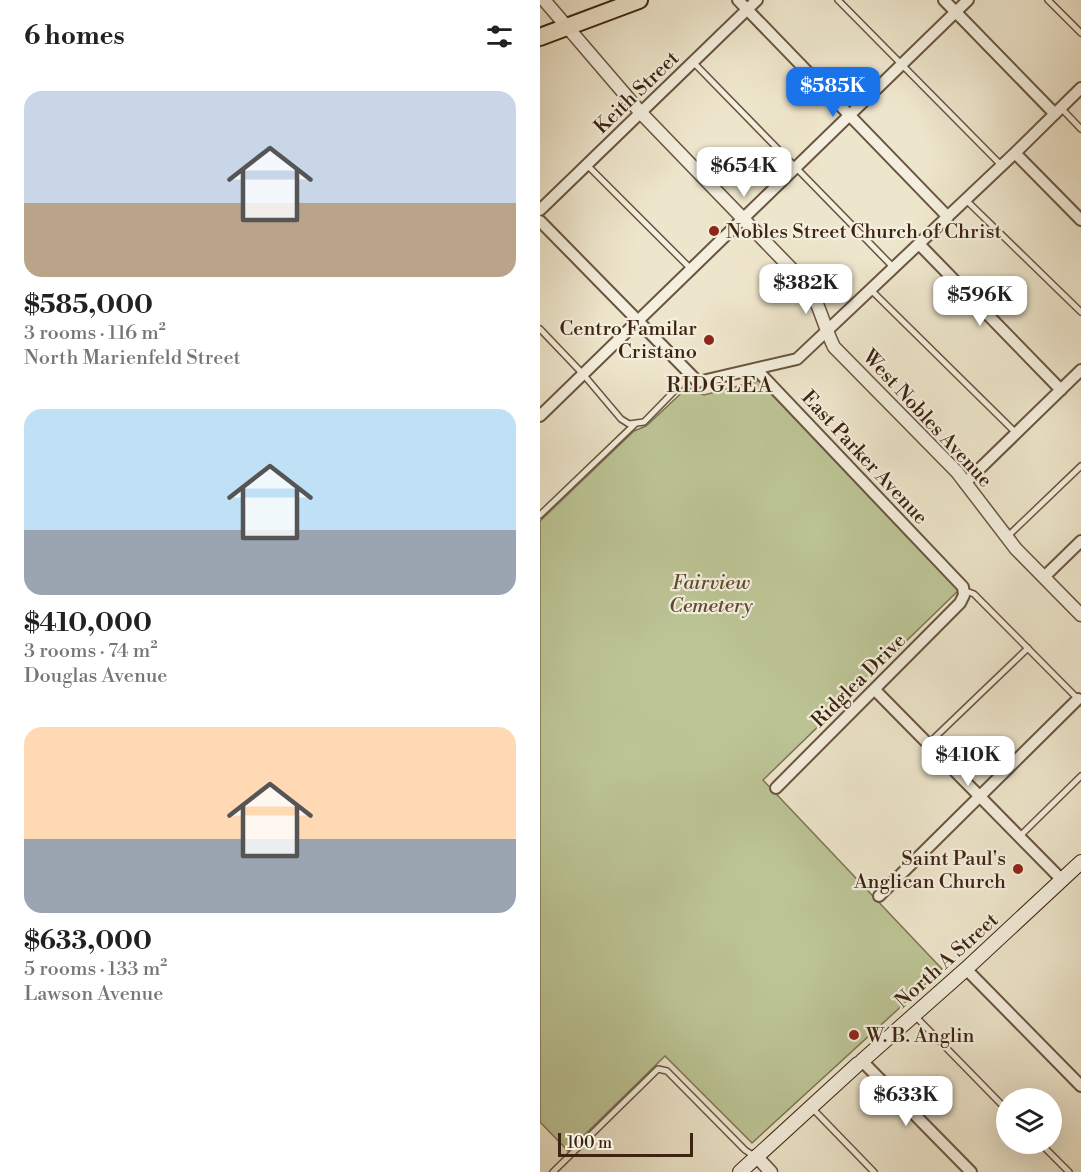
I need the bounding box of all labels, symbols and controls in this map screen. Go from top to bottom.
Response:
text: 6 homes [24,20,125,52]
icon: filters [483,20,516,53]
street label: Keith Street [589,46,685,140]
pin: $585K [791,67,875,118]
text: $585K [800,74,866,99]
icon: home [216,130,324,238]
pin: $654K [702,147,786,198]
text: $654K [711,154,777,179]
place label: Nobles Street Church of Christ [726,220,1002,245]
marker: Nobles Street Church of Christ [707,224,721,238]
pin: $382K [764,264,848,315]
text: $382K [773,271,839,296]
pin: $596K [938,276,1022,327]
text: $596K [947,283,1013,308]
text: $585,000 [24,289,153,321]
place label: Centro Familar Cristano [560,317,697,365]
text: 3 rooms · 116 m² [24,321,166,346]
marker: Centro Familar Cristano [702,333,716,347]
street label: West Nobles Avenue [856,344,997,493]
text: North Marienfeld Street [24,346,241,371]
district label: RIDGLEA [666,373,774,399]
street label: East Parker Avenue [795,386,932,530]
icon: home [216,448,324,556]
park label: Fairview Cemetery [669,571,753,619]
text: $410,000 [24,607,152,639]
street label: Ridglea Drive [807,629,912,734]
text: 3 rooms · 74 m² [24,639,157,664]
text: Douglas Avenue [24,664,167,689]
pin: $410K [926,736,1010,787]
text: $410K [936,743,1000,768]
icon: home [216,766,324,874]
place label: Saint Paul's Anglican Church [853,847,1006,895]
marker: Saint Paul's Anglican Church [1011,862,1025,876]
street label: North A Street [890,908,1004,1014]
text: $633,000 [24,925,152,957]
text: 5 rooms · 133 m² [24,957,167,982]
text: Lawson Avenue [24,982,163,1007]
place label: W. B. Anglin [865,1024,975,1049]
marker: W. B. Anglin [847,1028,861,1042]
pin: $633K [864,1076,948,1127]
text: $633K [874,1083,938,1108]
map controls [996,1088,1062,1154]
button: layers [996,1088,1062,1154]
scale bar [558,1130,693,1158]
text: 100 m [567,1133,612,1153]

